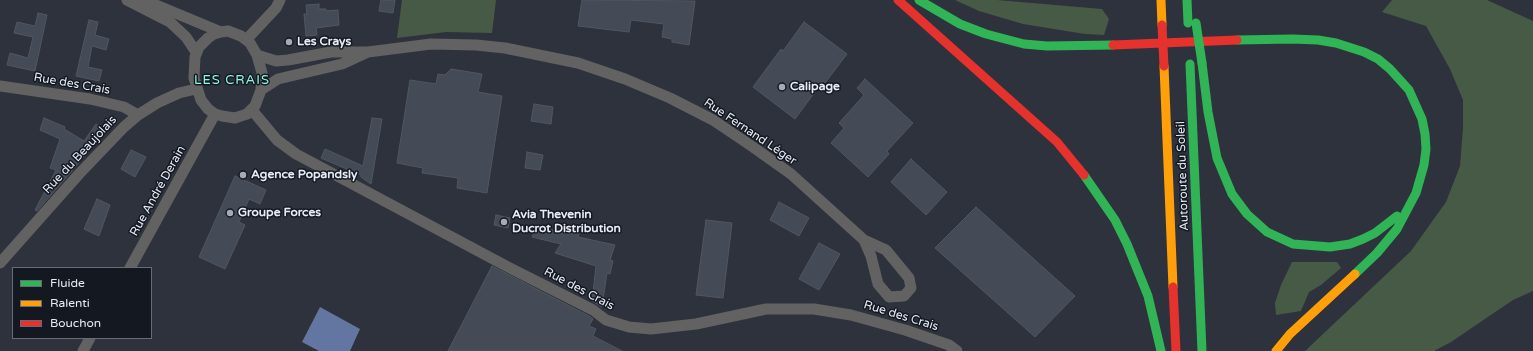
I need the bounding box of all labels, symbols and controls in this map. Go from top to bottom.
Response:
place label: Les Crays [297,35,351,49]
marker: Les Crays [284,37,294,47]
street label: Rue des Crais [33,70,111,98]
district label: LES CRAIS [194,73,270,89]
place label: Calipage [790,80,840,94]
marker: Calipage [777,82,787,92]
street label: Rue Fernand Léger [701,96,799,168]
street label: Rue du Beaujolais [40,113,120,197]
street label: Autoroute du Soleil [1174,121,1192,231]
street label: Rue André Derain [127,143,189,239]
place label: Agence Popandsly [251,168,357,182]
marker: Agence Popandsly [238,170,248,180]
place label: Groupe Forces [238,206,321,220]
marker: Groupe Forces [225,208,235,218]
place label: Avia Thevenin Ducrot Distribution [512,208,621,236]
marker: Avia Thevenin Ducrot Distribution [499,217,509,227]
street label: Rue des Crais [541,264,617,314]
legend [12,267,152,339]
text: Fluide [50,276,85,290]
text: Ralenti [50,296,90,310]
street label: Rue des Crais [862,298,940,334]
text: Bouchon [50,316,101,330]

